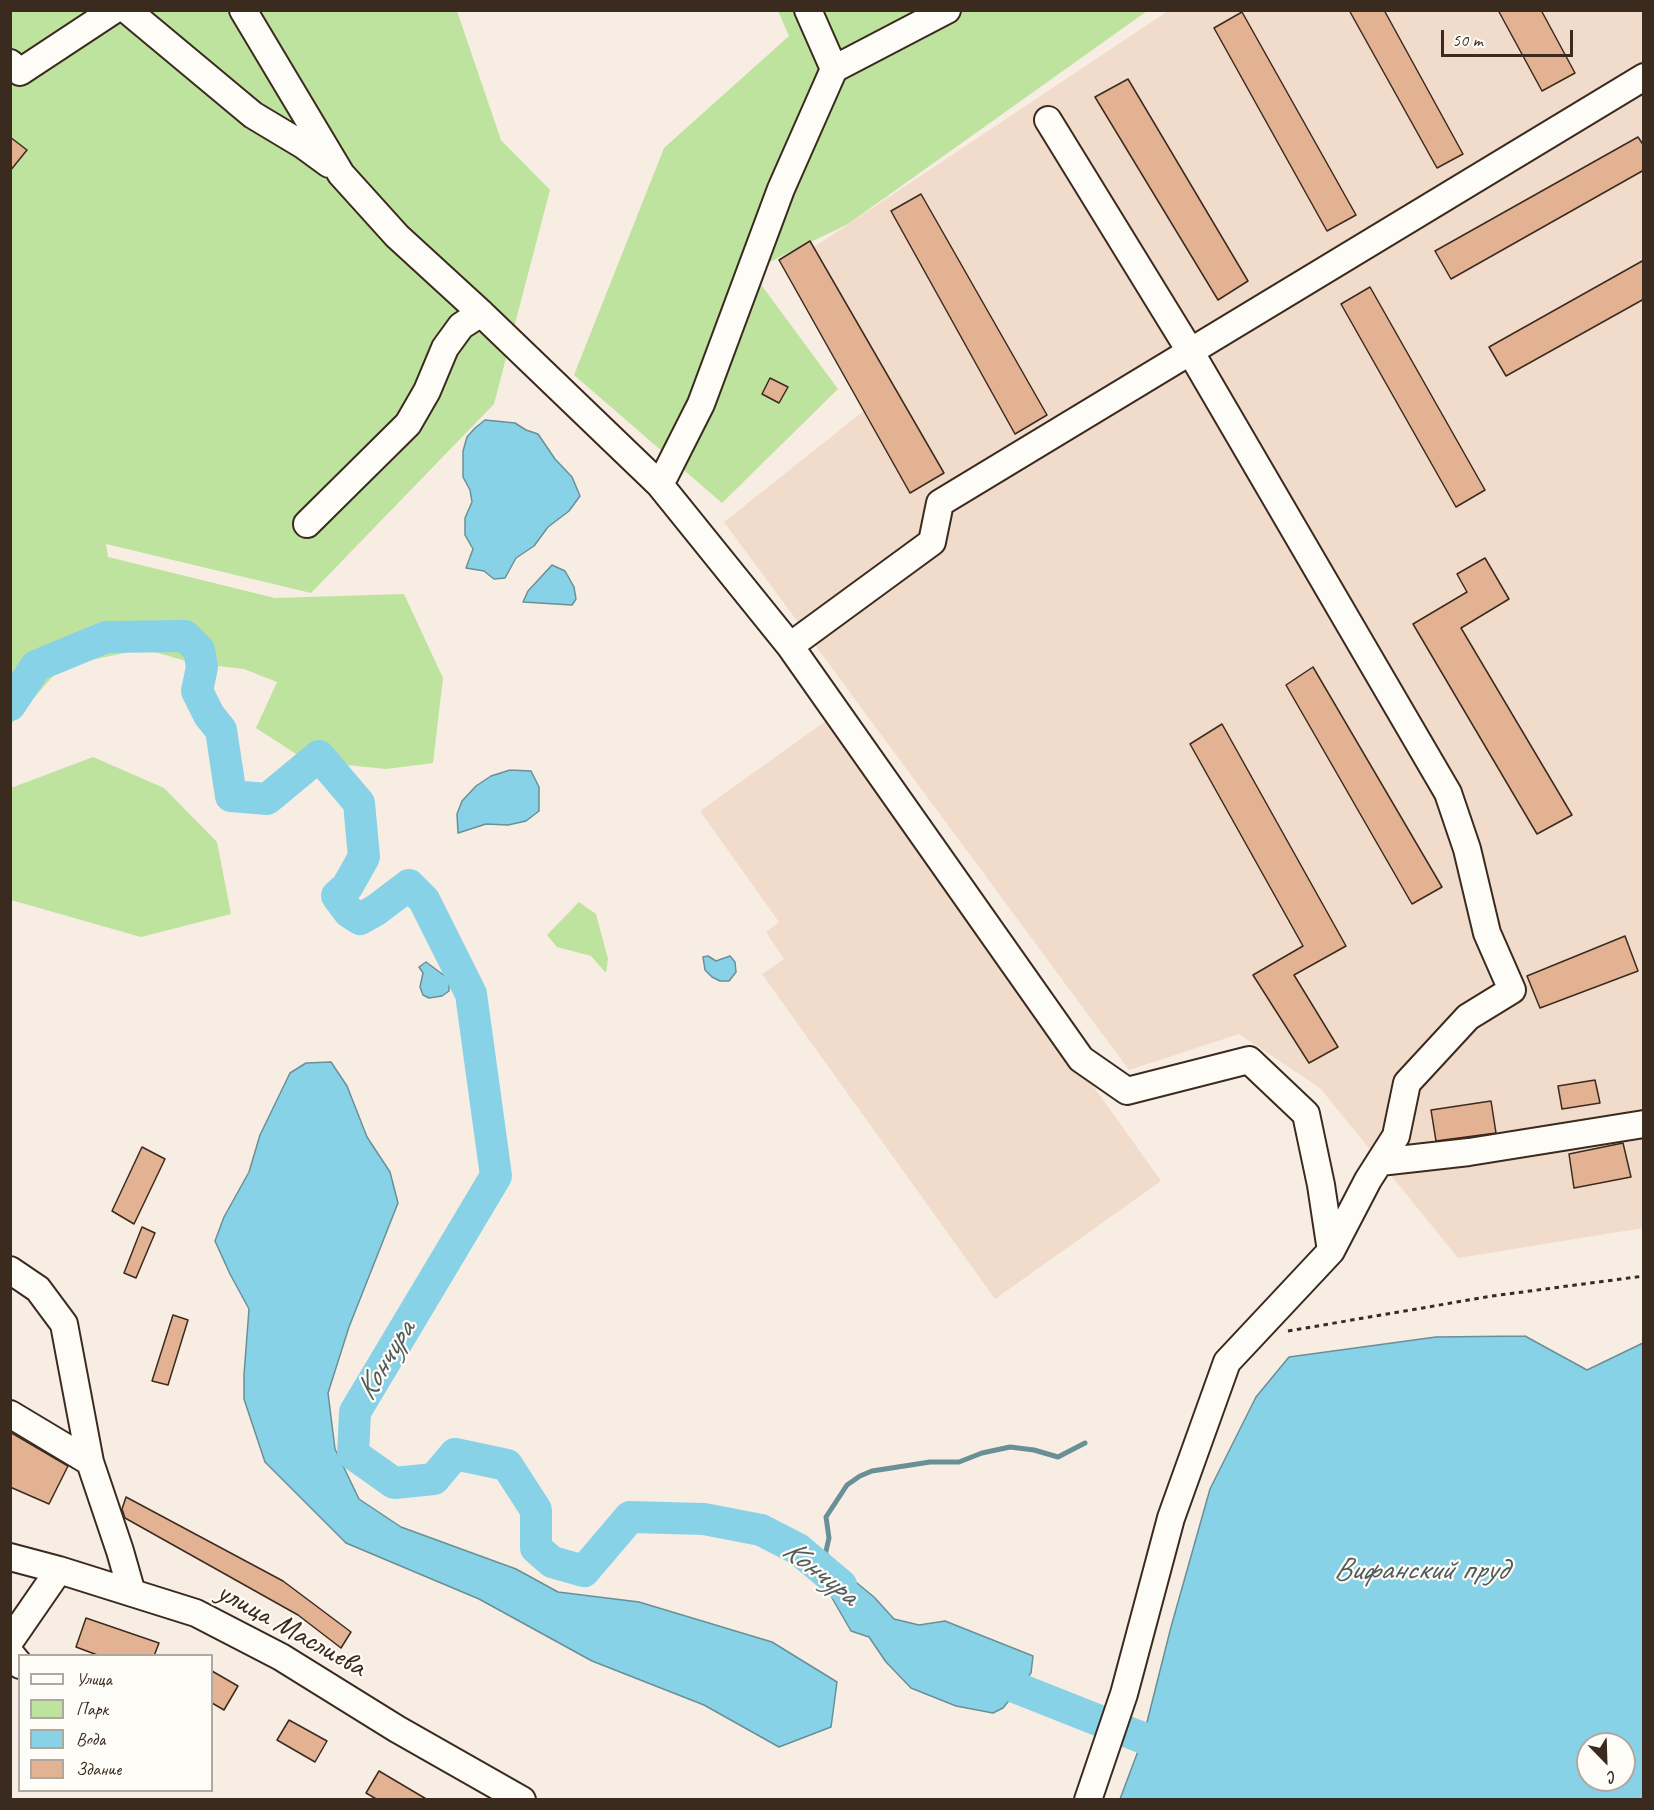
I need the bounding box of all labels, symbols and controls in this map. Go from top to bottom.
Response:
scale bar [1444,18,1576,56]
text: 50 m [1452,29,1483,51]
water label: Кончура [347,1314,425,1408]
water label: Кончура [774,1531,866,1615]
water label: Вифанский пруд [1333,1552,1507,1590]
street label: улица Маслиева [210,1574,372,1686]
legend [18,1654,213,1792]
text: Улица [76,1668,112,1690]
text: Парк [76,1698,108,1720]
text: Вода [76,1728,105,1750]
north arrow [1576,1732,1636,1792]
text: Здание [76,1758,121,1780]
text: С [1605,1766,1620,1787]

